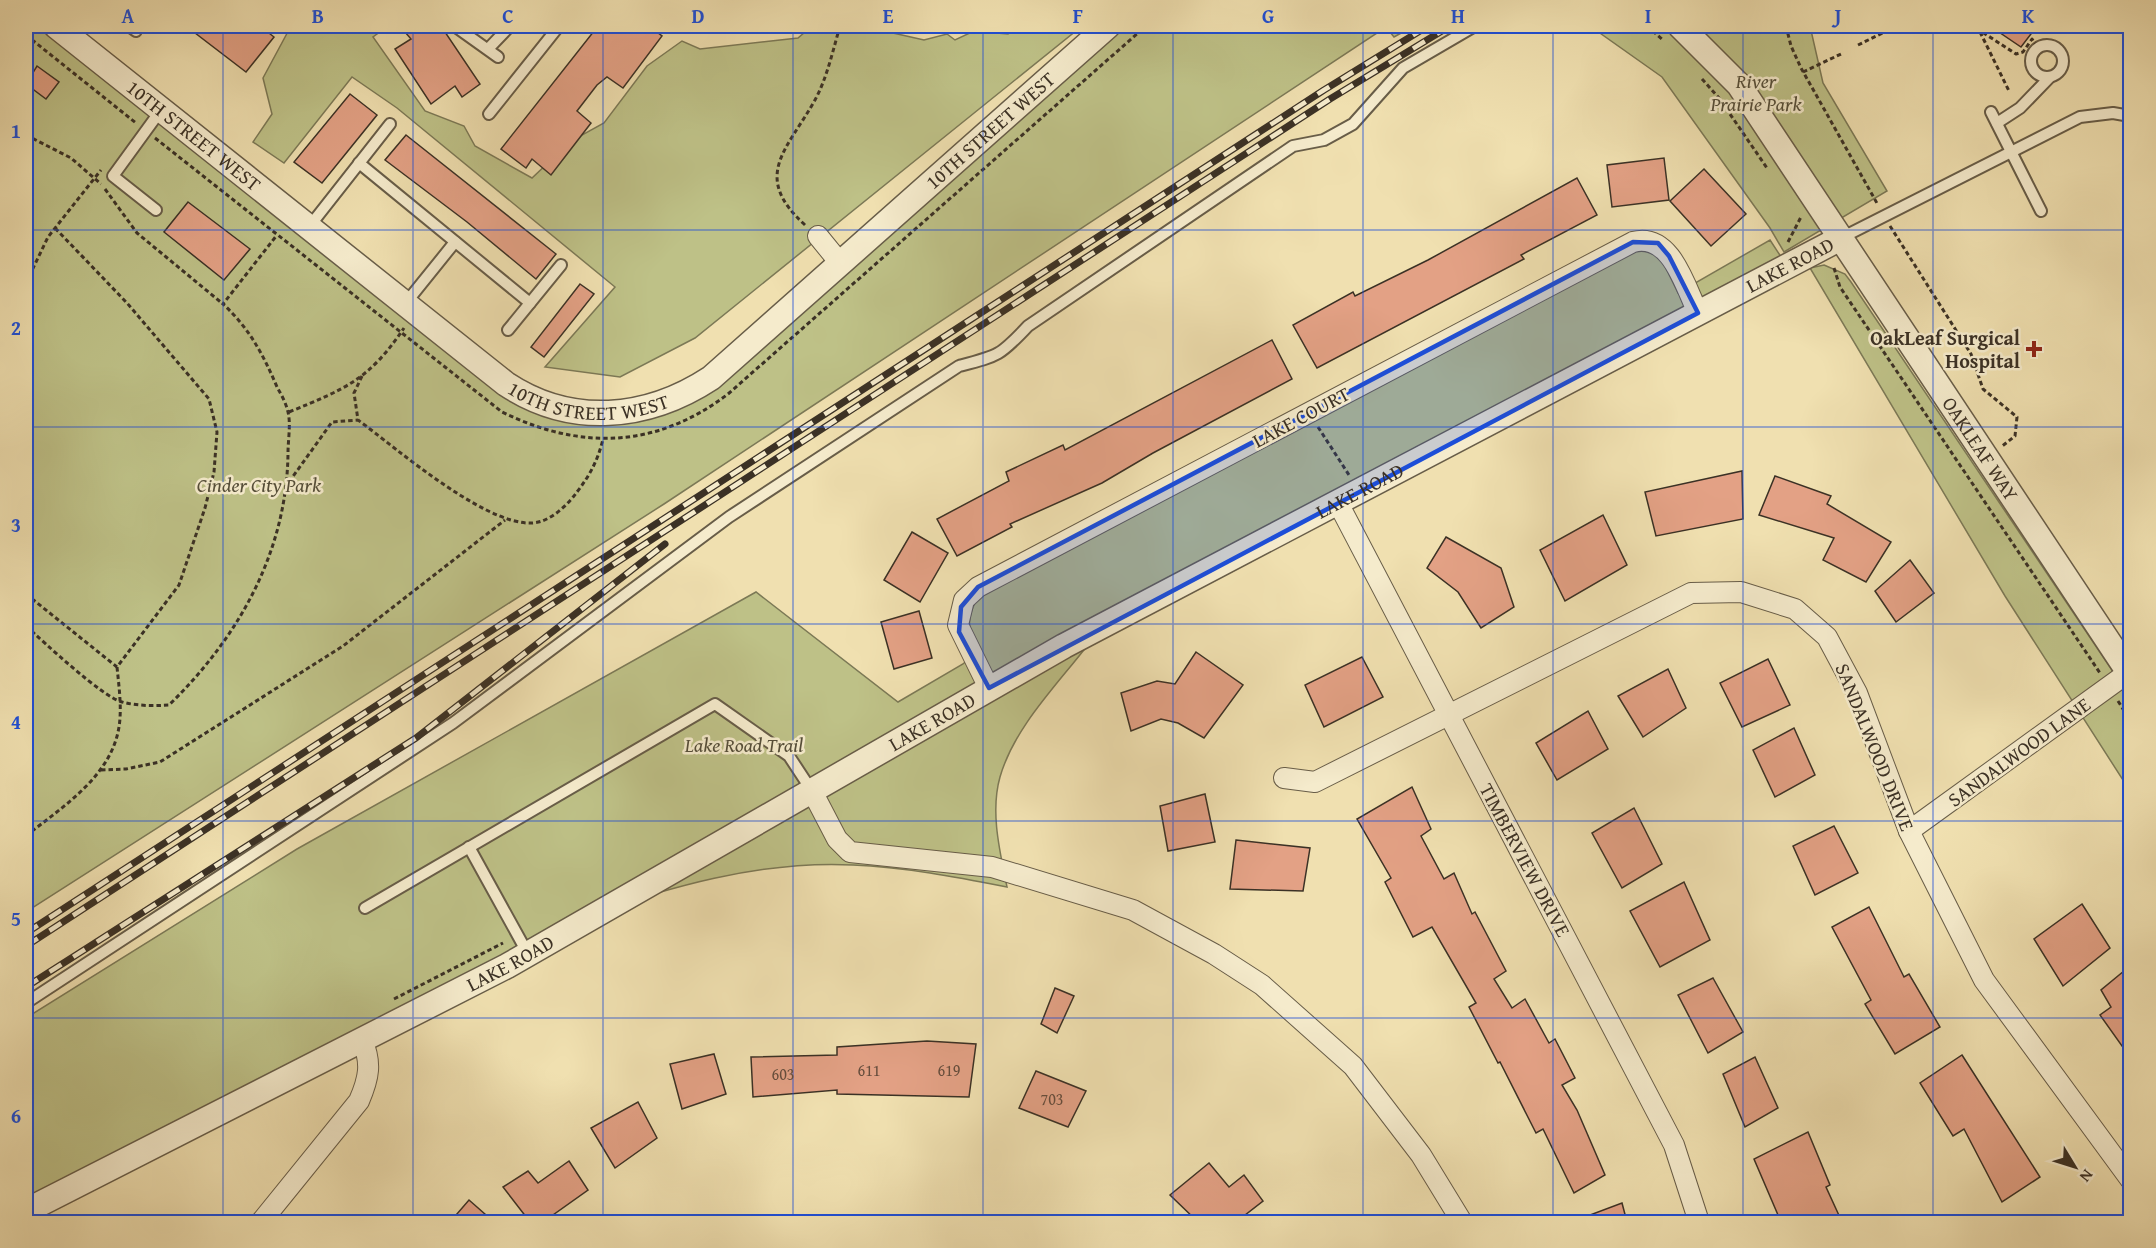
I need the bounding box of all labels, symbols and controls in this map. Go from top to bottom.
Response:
text: A [122,1,135,30]
text: B [312,1,324,30]
text: C [502,1,514,30]
text: D [691,1,705,30]
text: E [883,1,894,30]
text: F [1073,1,1083,30]
text: G [1262,1,1274,30]
text: H [1451,1,1465,30]
text: I [1645,1,1651,30]
text: J [1832,1,1842,30]
text: K [2022,1,2035,30]
street label: 10TH STREET WEST [919,65,1061,196]
park label: River Prairie Park [1709,66,1802,118]
street label: 10TH STREET WEST [121,73,268,198]
text: 1 [11,116,21,145]
street label: LAKE ROAD [1741,229,1839,299]
text: 2 [11,313,21,342]
place label: OakLeaf Surgical Hospital [1870,323,2020,375]
marker: OakLeaf Surgical Hospital [2025,340,2043,358]
street label: 10TH STREET WEST [503,374,673,427]
street label: LAKE COURT [1247,379,1355,454]
street label: OAKLEAF WAY [1936,391,2026,506]
street label: LAKE ROAD [1310,455,1408,525]
park label: Cinder City Park [197,470,322,499]
text: 3 [11,510,21,539]
street label: SANDALWOOD DRIVE [1829,659,1922,835]
street label: LAKE ROAD [883,685,980,758]
street label: SANDALWOOD LANE [1941,690,2096,813]
text: 4 [11,707,21,736]
park label: Lake Road Trail [684,730,803,759]
street label: TIMBERVIEW DRIVE [1473,778,1578,942]
text: 5 [11,904,21,933]
street label: LAKE ROAD [461,927,559,998]
house number: 611 [857,1058,881,1082]
house number: 619 [937,1058,961,1082]
house number: 603 [771,1062,795,1086]
house number: 703 [1040,1087,1064,1111]
text: 6 [11,1101,21,1130]
north arrow [2045,1137,2105,1197]
text: N [2074,1165,2100,1188]

